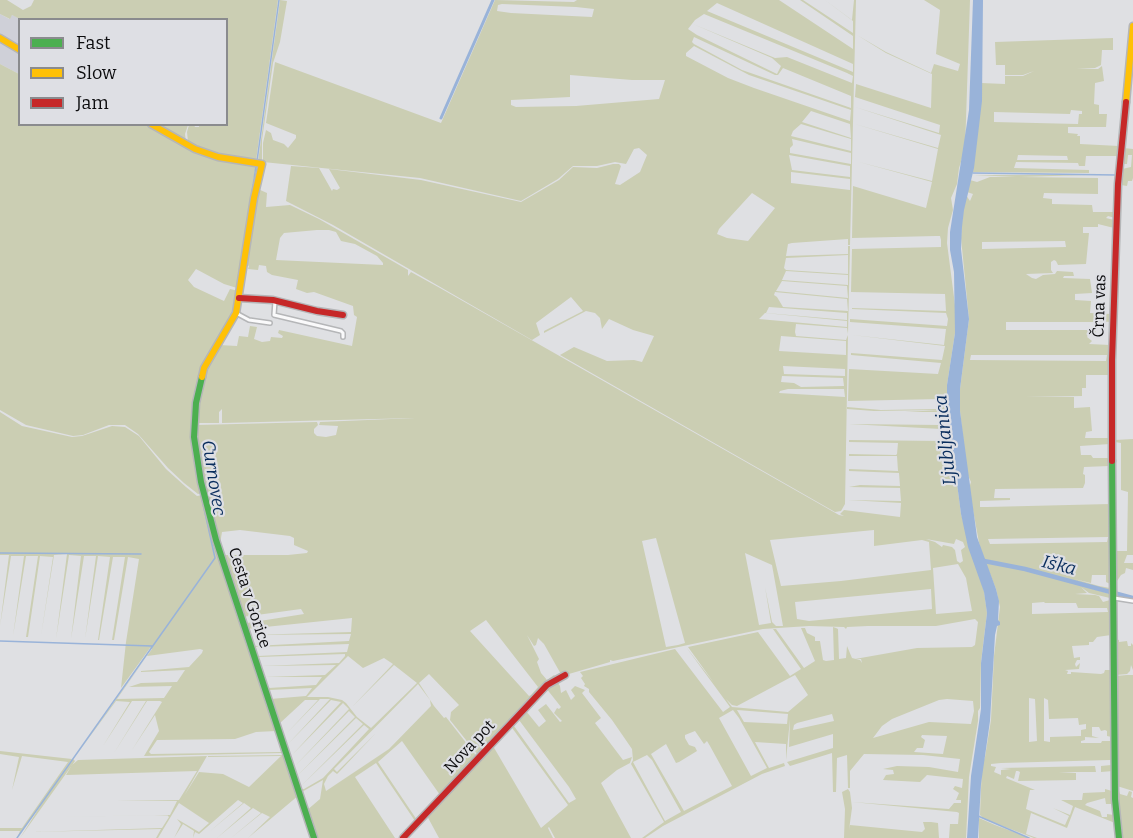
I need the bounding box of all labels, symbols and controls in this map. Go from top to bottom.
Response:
legend [18,18,228,126]
text: Fast [76,32,111,54]
text: Slow [76,62,116,84]
text: Jam [76,92,109,114]
street label: Črna vas [1089,274,1111,338]
water label: Ljubljanica [931,394,961,486]
water label: Curnovec [196,439,230,517]
street label: Cesta v Gorice [224,545,274,651]
water label: Iška [1040,551,1078,581]
street label: Nova pot [441,716,499,778]

